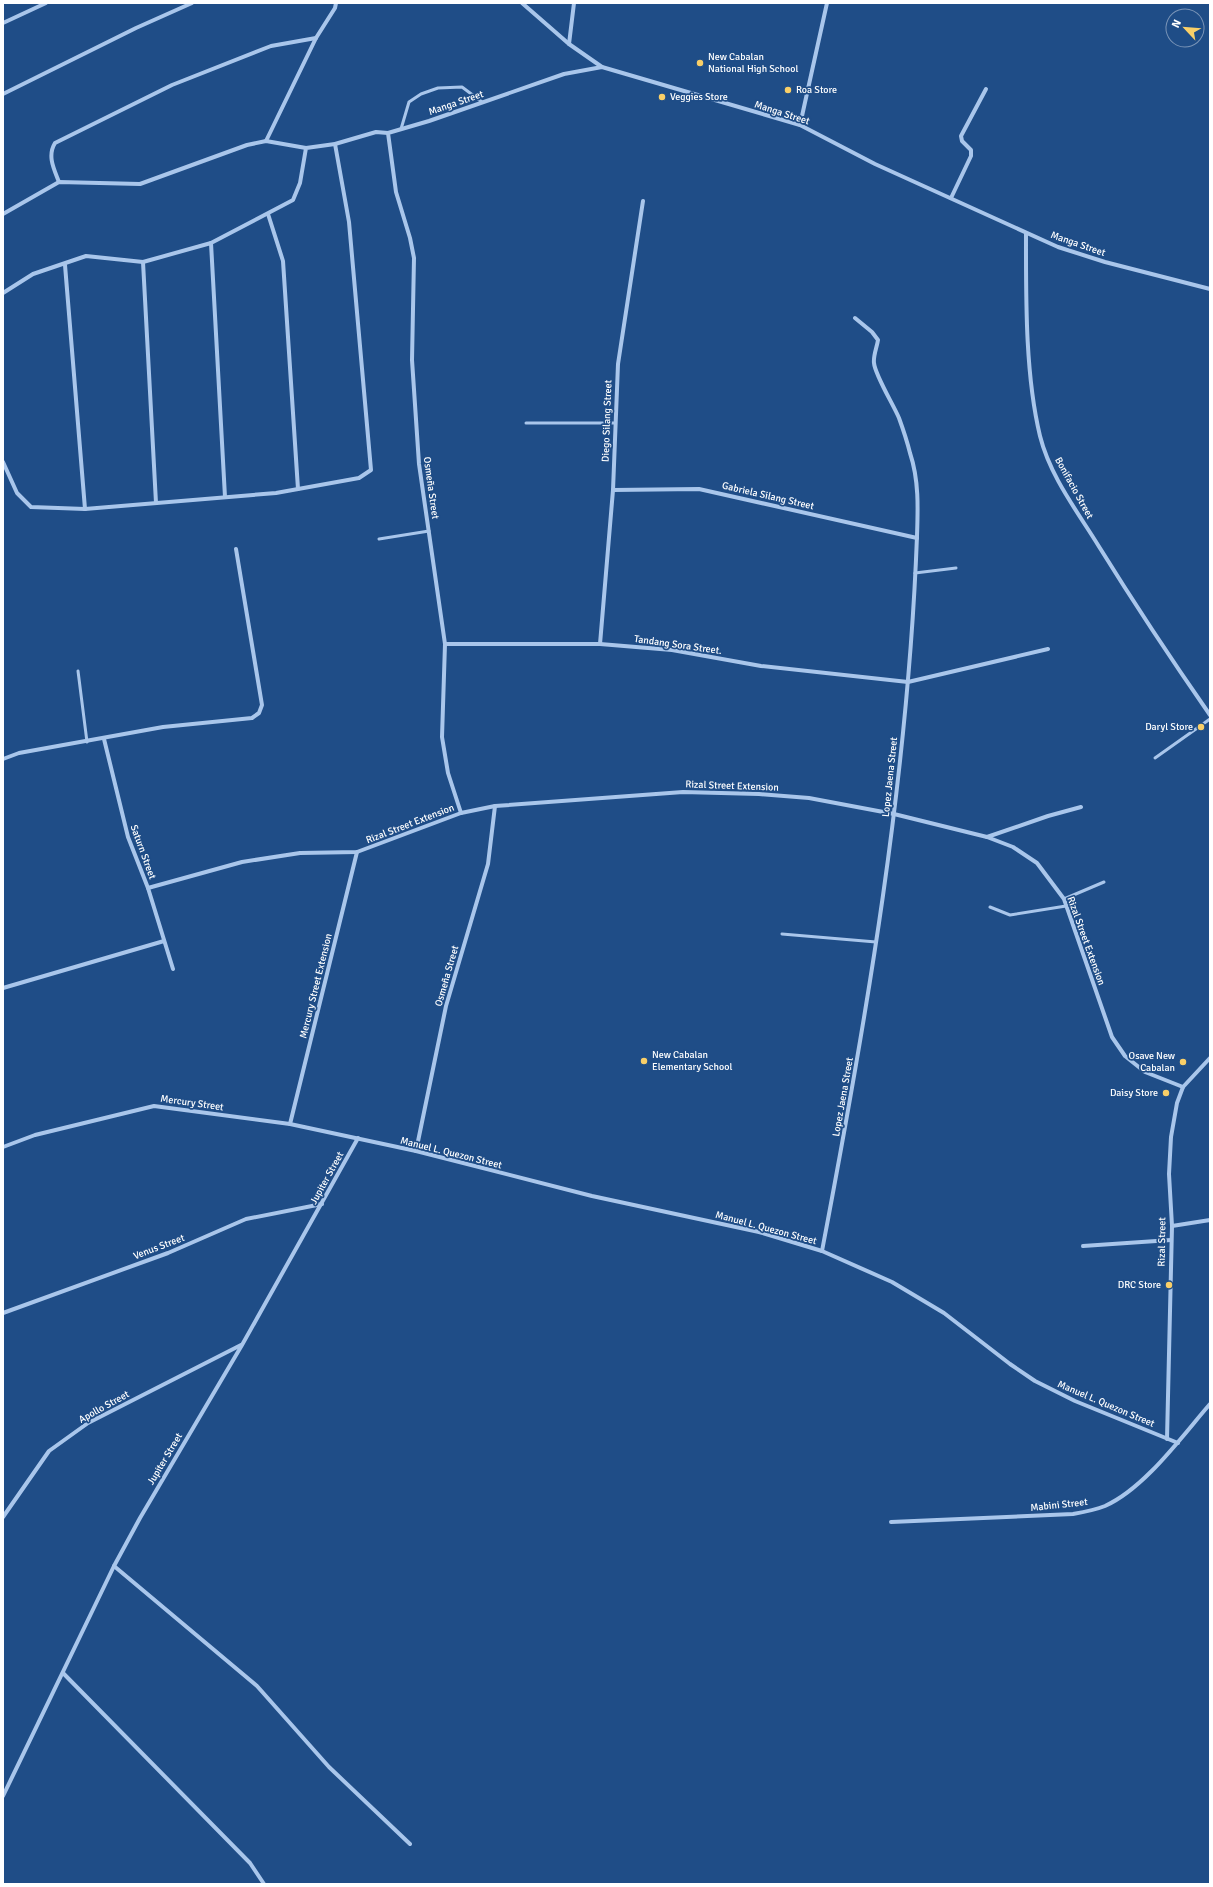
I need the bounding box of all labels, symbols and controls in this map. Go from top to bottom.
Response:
north arrow [1165,8,1205,48]
text: N [1169,18,1184,30]
place label: New Cabalan National High School [708,51,798,75]
marker: New Cabalan National High School [695,58,705,68]
place label: Roa Store [796,84,837,96]
marker: Roa Store [783,85,793,95]
street label: Manga Street [427,88,485,118]
place label: Veggies Store [670,91,728,103]
marker: Veggies Store [657,92,667,102]
street label: Manga Street [753,98,812,128]
street label: Manga Street [1049,229,1107,259]
street label: Diego Silang Street [600,379,614,462]
street label: Bonifacio Street [1052,455,1096,521]
street label: Osmeña Street [421,456,441,520]
street label: Gabriela Silang Street [721,480,816,513]
street label: Tandang Sora Street. [633,633,723,657]
place label: Daryl Store [1145,721,1193,733]
marker: Daryl Store [1196,722,1206,732]
street label: Lopez Jaena Street [880,736,900,817]
street label: Rizal Street Extension [685,778,779,794]
street label: Rizal Street Extension [364,802,456,846]
street label: Saturn Street [128,823,159,881]
street label: Rizal Street Extension [1064,895,1108,987]
street label: Mercury Street Extension [297,932,335,1040]
street label: Osmeña Street [433,944,462,1008]
place label: New Cabalan Elementary School [652,1049,732,1073]
place label: Osave New Cabalan [1129,1050,1176,1074]
marker: New Cabalan Elementary School [639,1056,649,1066]
street label: Lopez Jaena Street [830,1056,856,1138]
marker: Osave New Cabalan [1178,1057,1188,1067]
place label: Daisy Store [1110,1087,1158,1099]
marker: Daisy Store [1161,1088,1171,1098]
street label: Mercury Street [160,1093,225,1113]
street label: Manuel L. Quezon Street [399,1135,504,1172]
street label: Jupiter Street [308,1149,347,1206]
street label: Manuel L. Quezon Street [714,1209,818,1247]
street label: Rizal Street [1156,1217,1168,1267]
street label: Venus Street [132,1232,187,1262]
place label: DRC Store [1118,1279,1161,1291]
marker: DRC Store [1164,1280,1174,1290]
street label: Manuel L. Quezon Street [1056,1378,1157,1430]
street label: Apollo Street [77,1388,132,1426]
street label: Jupiter Street [145,1431,185,1487]
street label: Mabini Street [1030,1496,1089,1514]

